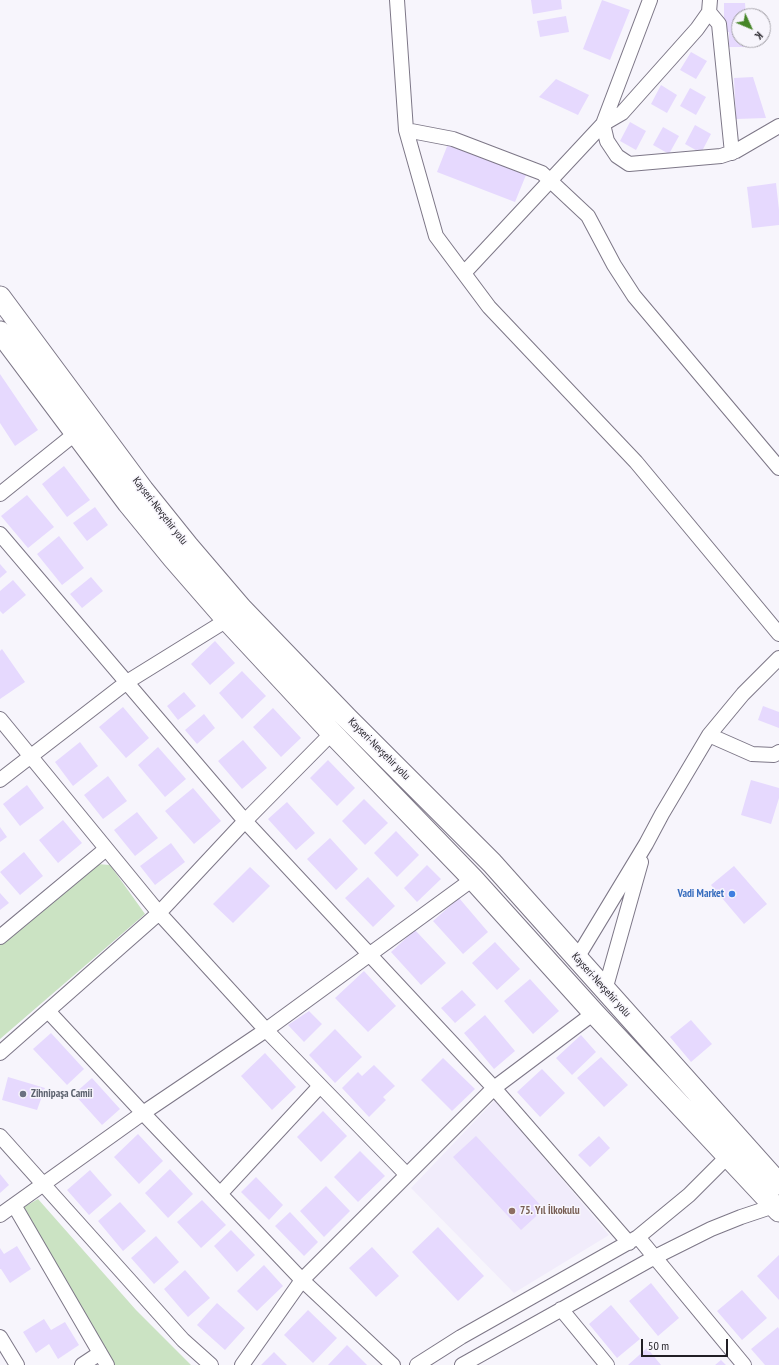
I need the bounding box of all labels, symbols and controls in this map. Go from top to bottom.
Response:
north arrow [731,8,771,48]
text: K [752,29,766,43]
street label: Kayseri-Nevşehir yolu [129,475,191,547]
street label: Kayseri-Nevşehir yolu [345,715,413,783]
place label: Vadi Market [677,887,724,901]
marker: Vadi Market [727,889,737,899]
street label: Kayseri-Nevşehir yolu [569,950,633,1020]
place label: Zihnipaşa Camii [31,1087,93,1101]
marker: Zihnipaşa Camii [18,1089,28,1099]
place label: 75. Yıl İlkokulu [520,1204,580,1218]
marker: 75. Yıl İlkokulu [507,1206,517,1216]
scale bar [643,1331,730,1357]
text: 50 m [648,1338,669,1353]

